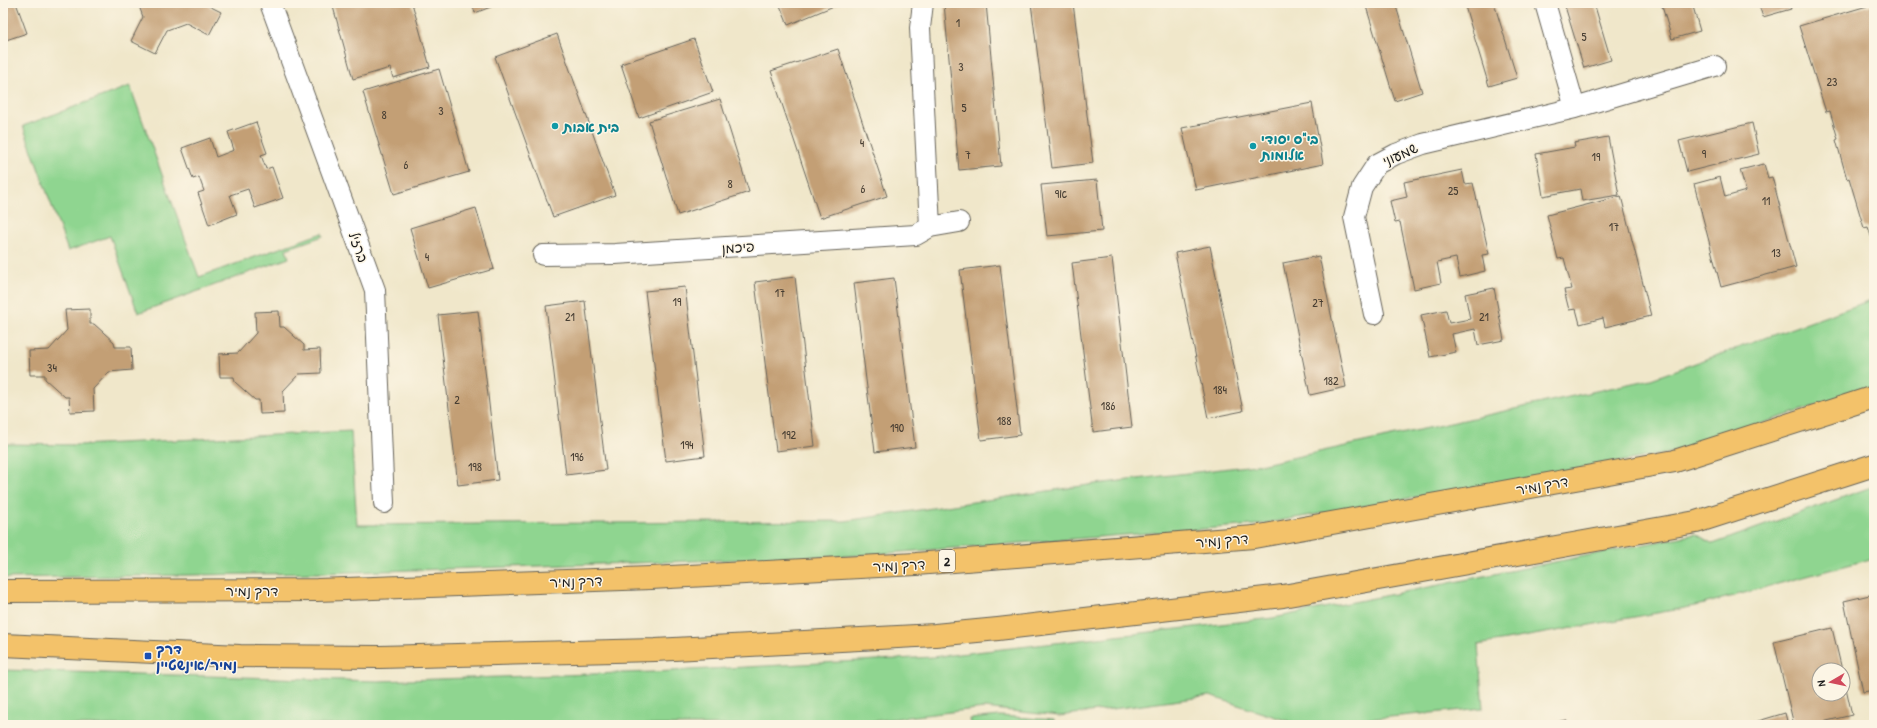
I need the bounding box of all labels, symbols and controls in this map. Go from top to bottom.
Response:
house number: 1 [956,14,960,31]
house number: 5 [1581,28,1587,45]
house number: 3 [958,58,964,75]
house number: 23 [1827,73,1838,90]
house number: 5 [961,99,967,116]
house number: 3 [438,102,444,119]
house number: 8 [381,106,387,123]
place label: בית אבות [561,117,619,136]
marker: בית אבות [550,121,560,131]
place label: בי"ס יסודי אלומות [1259,129,1319,164]
house number: 4 [860,134,865,151]
street label: שמעוני [1379,138,1421,170]
marker: בי"ס יסודי אלומות [1248,141,1258,151]
house number: 9 [1702,145,1707,162]
house number: 7 [965,146,971,163]
house number: 19 [1592,148,1601,165]
house number: 6 [404,156,409,173]
house number: 8 [727,175,733,192]
house number: 6 [861,180,866,197]
house number: 25 [1448,182,1458,199]
house number: 9א [1055,185,1067,202]
house number: 11 [1762,192,1770,209]
house number: 17 [1609,218,1619,235]
street label: ברזיל [345,229,373,265]
street label: פיכמן [721,236,755,258]
house number: 13 [1771,244,1781,261]
house number: 4 [425,248,430,265]
house number: 17 [775,284,785,301]
house number: 19 [673,293,682,310]
house number: 27 [1312,294,1324,311]
house number: 21 [565,308,575,325]
house number: 21 [1479,308,1489,325]
house number: 34 [47,359,57,376]
house number: 182 [1323,372,1339,389]
house number: 184 [1213,381,1228,398]
house number: 2 [454,391,460,408]
house number: 186 [1101,397,1115,414]
house number: 188 [997,412,1011,429]
house number: 190 [890,419,904,436]
house number: 192 [782,426,797,443]
house number: 194 [680,436,694,453]
house number: 196 [570,448,584,465]
house number: 198 [468,458,482,475]
street label: דרך נמיר [1514,471,1570,499]
street label: דרך נמיר [1195,528,1249,552]
road number: 2 [939,550,955,572]
street label: דרך נמיר [872,554,926,576]
street label: דרך נמיר [549,571,603,591]
street label: דרך נמיר [226,581,278,600]
place label: דרך נמיר/אינשטיין [156,639,237,674]
marker: דרך נמיר/אינשטיין [143,651,153,661]
north arrow [1811,662,1851,702]
text: N [1814,679,1828,688]

